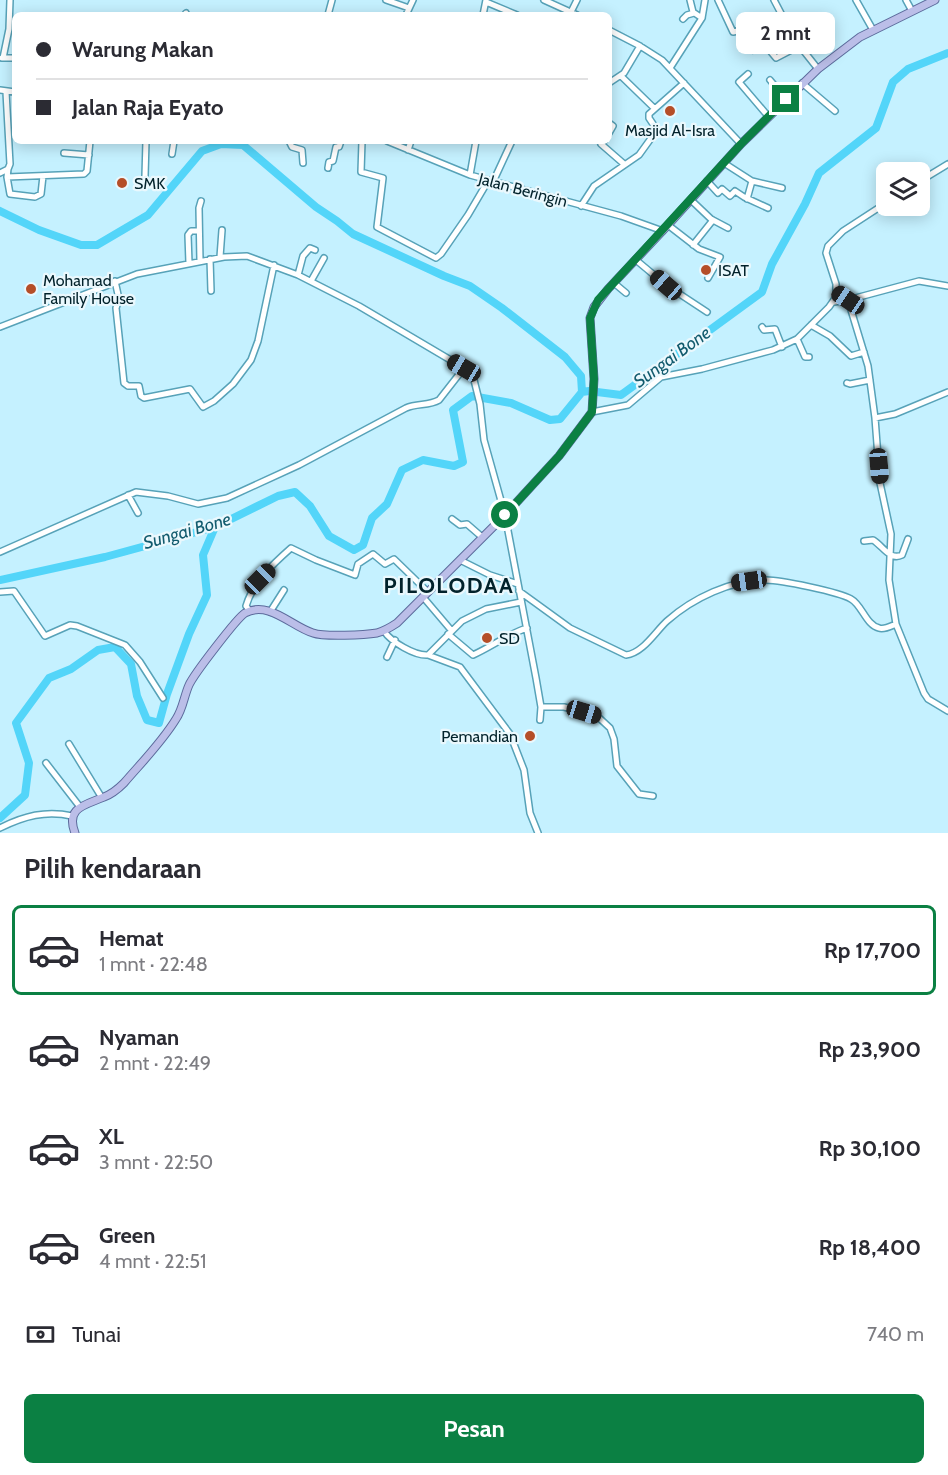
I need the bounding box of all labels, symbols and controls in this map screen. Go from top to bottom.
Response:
callout: 2 mnt [736,12,836,54]
text: 2 mnt [760,21,811,45]
text: Warung Makan [72,36,214,63]
route end [772,85,799,112]
text: Jalan Raja Eyato [72,94,224,121]
marker: Masjid Al-Isra [663,104,677,118]
place label: Masjid Al-Isra [625,121,715,140]
map controls [876,162,930,216]
button: layers [876,162,930,216]
street label: Jalan Beringin [475,169,570,211]
place label: SMK [134,174,165,193]
marker: SMK [115,176,129,190]
place label: ISAT [718,261,749,280]
marker: ISAT [699,263,713,277]
car [647,266,685,304]
place label: Mohamad Family House [43,271,134,308]
marker: Mohamad Family House [24,282,38,296]
car [828,282,868,318]
water label: Sungai Bone [629,322,715,392]
car [444,351,484,385]
car [868,447,890,485]
route start [491,501,518,528]
water label: Sungai Bone [141,508,233,554]
car [241,560,279,598]
car [730,570,768,592]
district label: PILOLODAA [384,572,514,599]
place label: SD [499,629,520,648]
marker: SD [480,631,494,645]
car [564,698,604,726]
place label: Pemandian [441,727,518,746]
marker: Pemandian [523,729,537,743]
text: Pilih kendaraan [24,852,202,885]
icon: car [27,923,81,977]
text: Hemat [99,925,164,952]
text: Rp 17,700 [824,937,921,964]
text: 1 mnt · 22:48 [99,952,208,976]
icon: car [27,1022,81,1076]
text: Nyaman [99,1024,179,1051]
text: Rp 23,900 [818,1036,921,1063]
text: 2 mnt · 22:49 [99,1051,211,1075]
icon: car [27,1121,81,1175]
text: XL [99,1123,124,1150]
text: Rp 30,100 [819,1135,921,1162]
text: 3 mnt · 22:50 [99,1150,213,1174]
icon: car [27,1220,81,1274]
text: Green [99,1222,155,1249]
text: Rp 18,400 [819,1234,921,1261]
text: 4 mnt · 22:51 [99,1249,207,1273]
icon: cash [24,1318,57,1351]
text: Tunai [72,1321,121,1348]
text: 740 m [867,1322,924,1346]
button: Pesan [24,1394,924,1463]

